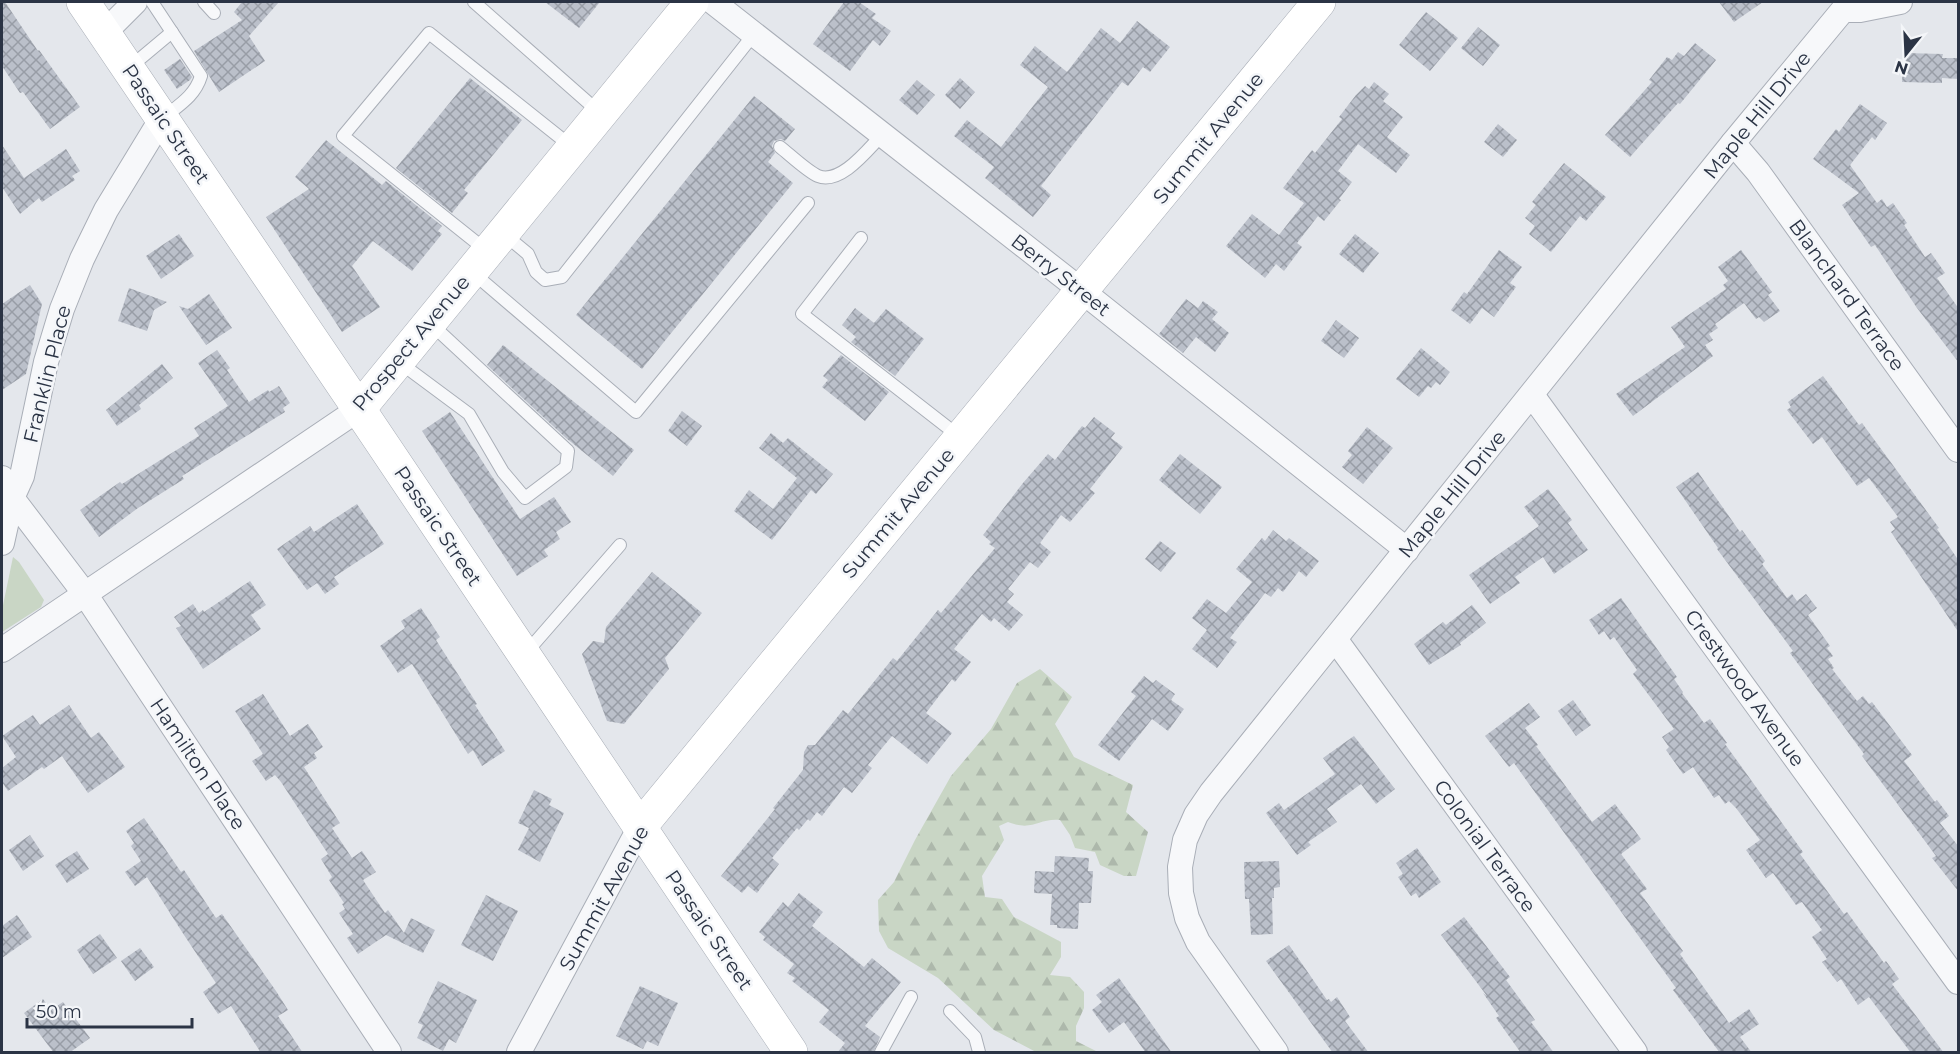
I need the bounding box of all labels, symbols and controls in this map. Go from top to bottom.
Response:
north arrow [1876,24,1936,84]
street label: Maple Hill Drive [1698,46,1816,184]
text: N [1892,57,1911,79]
street label: Passaic Street [117,59,215,189]
street label: Summit Avenue [1148,67,1268,209]
street label: Blanchard Terrace [1784,215,1910,375]
street label: Berry Street [1007,229,1115,321]
street label: Prospect Avenue [347,270,475,416]
street label: Franklin Place [18,303,76,445]
street label: Maple Hill Drive [1393,425,1511,563]
street label: Summit Avenue [837,443,959,583]
street label: Passaic Street [389,461,487,591]
street label: Crestwood Avenue [1680,605,1810,771]
street label: Hamilton Place [145,694,251,834]
street label: Colonial Terrace [1429,775,1541,917]
street label: Summit Avenue [554,821,654,975]
street label: Passaic Street [660,865,758,995]
scale bar [27,991,192,1029]
text: 50 m [36,1001,82,1023]

